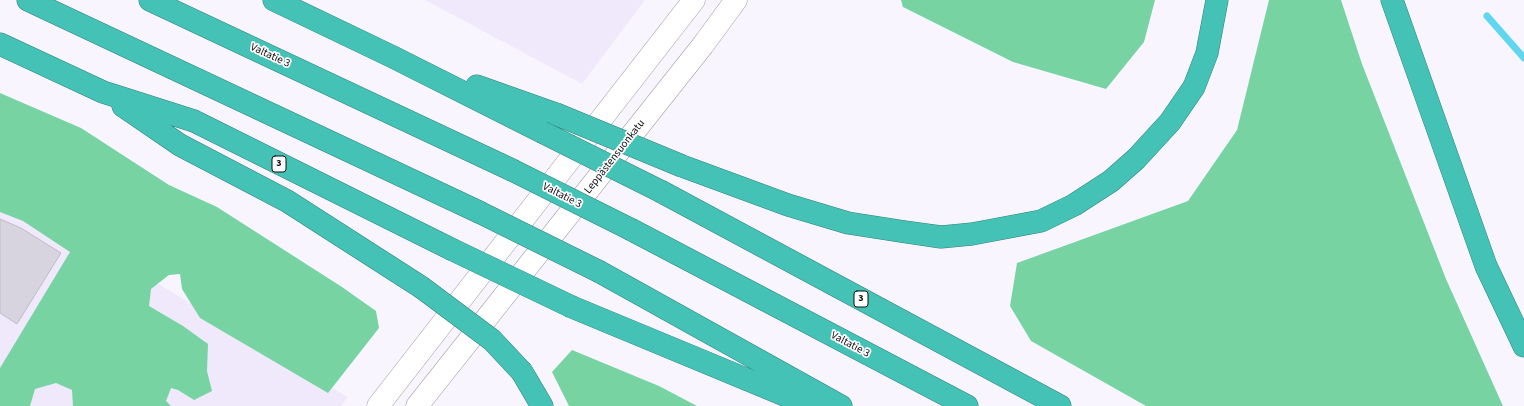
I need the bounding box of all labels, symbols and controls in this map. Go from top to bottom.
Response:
street label: Valtatie 3 [248,41,292,71]
street label: Leppästensuonkatu [582,117,648,197]
road number: 3 [272,156,286,172]
street label: Valtatie 3 [540,181,584,211]
road number: 3 [854,291,868,307]
street label: Valtatie 3 [828,329,872,361]

